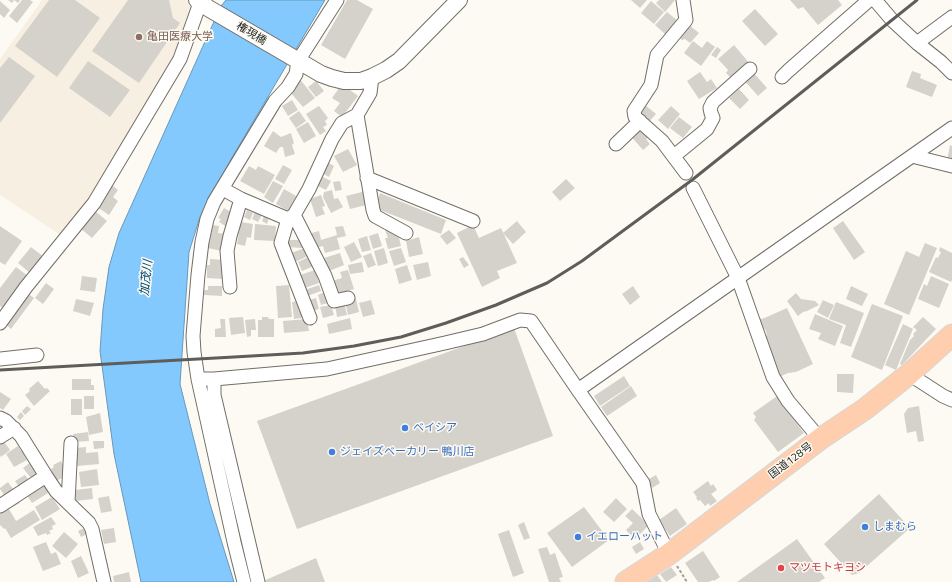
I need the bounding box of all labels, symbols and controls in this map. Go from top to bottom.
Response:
street label: 権現橋 [233,20,269,48]
place label: 亀田医療大学 [147,30,213,44]
marker: 亀田医療大学 [134,32,144,42]
water label: 加茂川 [138,259,156,297]
place label: ベイシア [413,421,457,435]
marker: ベイシア [400,423,410,433]
street label: 国道128号 [766,440,816,482]
place label: ジェイズベーカリー 鴨川店 [340,445,474,459]
marker: ジェイズベーカリー 鴨川店 [327,447,337,457]
place label: しまむら [873,520,917,534]
marker: しまむら [860,522,870,532]
place label: イエローハット [586,530,663,544]
marker: イエローハット [573,532,583,542]
place label: マツモトキヨシ [789,561,866,575]
marker: マツモトキヨシ [776,563,786,573]

